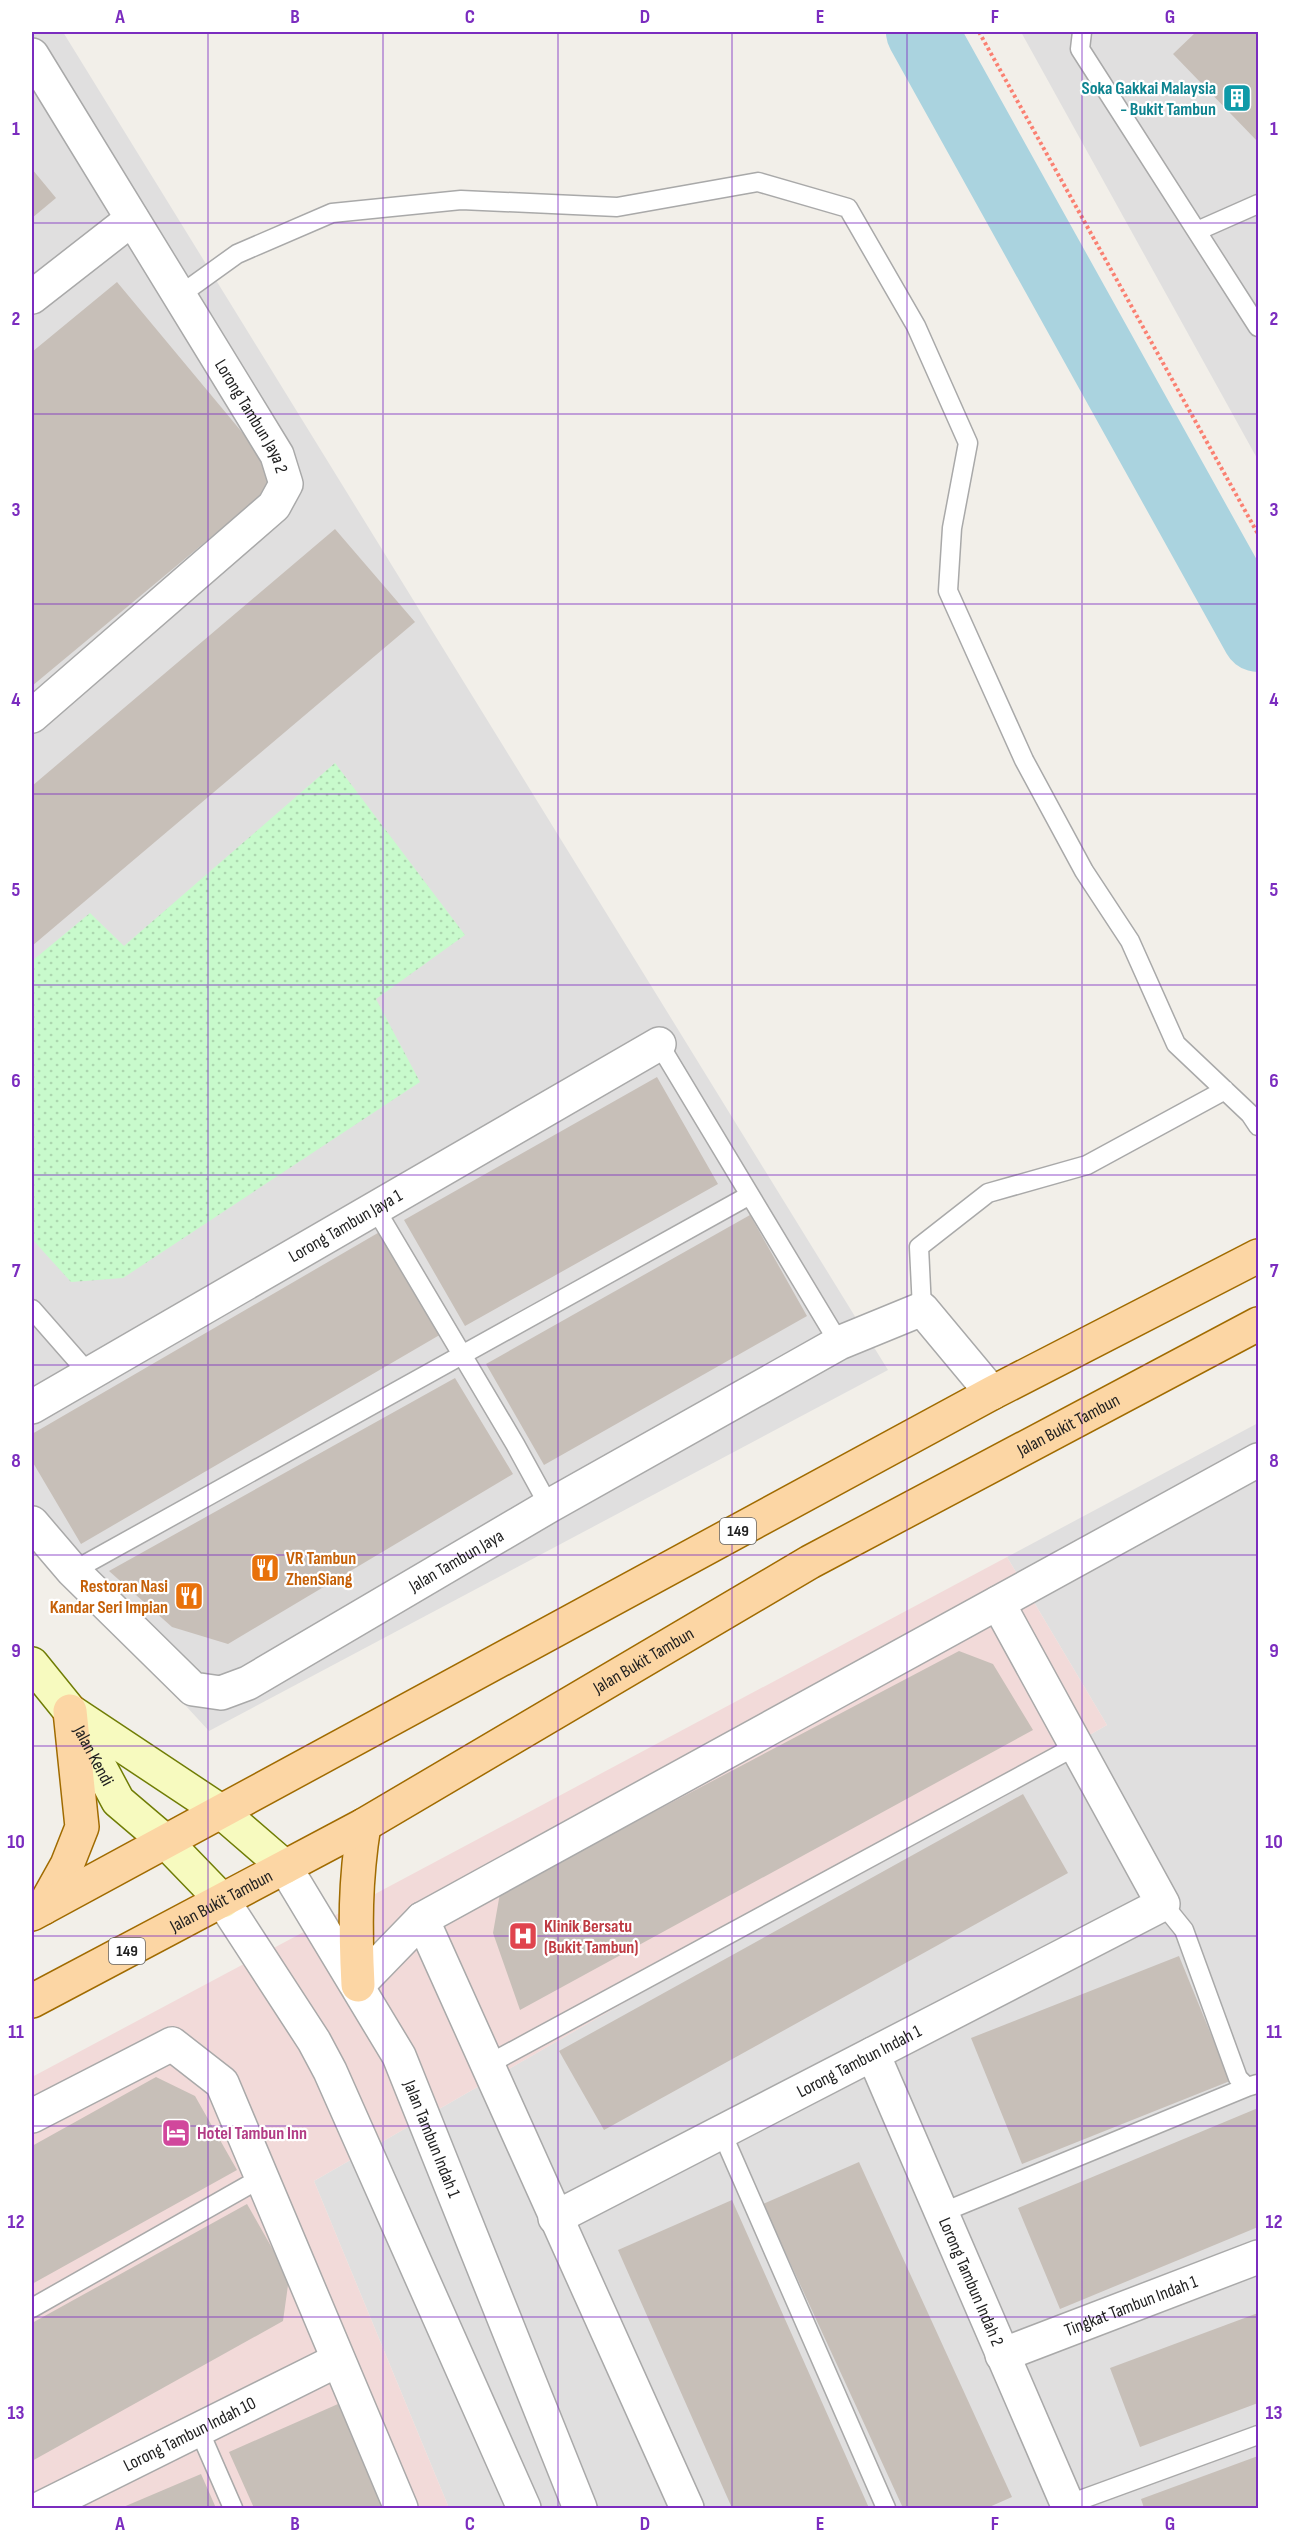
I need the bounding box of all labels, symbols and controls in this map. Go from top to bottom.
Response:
text: A [114,5,125,29]
text: B [290,5,300,29]
text: C [465,5,475,29]
text: D [640,5,650,29]
text: E [816,5,824,29]
text: F [991,5,999,29]
text: G [1165,5,1175,29]
place label: Soka Gakkai Malaysia - Bukit Tambun [1082,78,1216,120]
building icon: Soka Gakkai Malaysia - Bukit Tambun [1221,82,1253,114]
text: 1 [12,117,20,141]
text: 1 [1270,117,1278,141]
text: 2 [12,307,20,331]
text: 2 [1270,307,1278,331]
street label: Lorong Tambun Jaya 2 [210,355,292,476]
text: 3 [12,498,21,522]
text: 3 [1270,498,1279,522]
text: 4 [11,688,21,712]
text: 4 [1269,688,1279,712]
text: 5 [12,878,21,902]
text: 5 [1270,878,1279,902]
text: 6 [11,1069,21,1093]
text: 6 [1269,1069,1279,1093]
street label: Lorong Tambun Jaya 1 [285,1184,406,1267]
text: 7 [12,1259,21,1283]
text: 7 [1270,1259,1279,1283]
street label: Jalan Bukit Tambun [1013,1389,1123,1461]
text: 8 [11,1449,21,1473]
text: 8 [1269,1449,1279,1473]
road number: 149 [720,1518,756,1544]
street label: Jalan Tambun Jaya [404,1525,507,1597]
place label: VR Tambun ZhenSiang [286,1548,356,1590]
restaurant icon: VR Tambun ZhenSiang [249,1552,281,1584]
place label: Restoran Nasi Kandar Seri Impian [50,1576,168,1618]
restaurant icon: Restoran Nasi Kandar Seri Impian [173,1580,205,1612]
street label: Jalan Bukit Tambun [588,1623,697,1699]
text: 9 [11,1639,21,1663]
text: 9 [1269,1639,1279,1663]
street label: Jalan Kendi [69,1721,118,1789]
text: 10 [7,1830,25,1854]
text: 10 [1265,1830,1283,1854]
street label: Jalan Bukit Tambun [165,1865,276,1937]
place label: Klinik Bersatu (Bukit Tambun) [544,1916,639,1958]
hospital icon: Klinik Bersatu (Bukit Tambun) [507,1920,539,1952]
road number: 149 [109,1938,145,1964]
text: 11 [8,2020,24,2044]
street label: Lorong Tambun Indah 1 [793,2020,925,2102]
text: 11 [1266,2020,1282,2044]
street label: Jalan Tambun Indah 1 [399,2076,465,2201]
hotel icon: Hotel Tambun Inn [160,2117,192,2149]
place label: Hotel Tambun Inn [197,2123,307,2144]
text: 12 [8,2210,24,2234]
text: 12 [1266,2210,1282,2234]
street label: Lorong Tambun Indah 2 [934,2214,1008,2349]
street label: Tingkat Tambun Indah 1 [1061,2270,1201,2341]
street label: Lorong Tambun Indah 10 [120,2392,259,2476]
text: 13 [8,2401,24,2425]
text: 13 [1266,2401,1282,2425]
text: A [114,2512,125,2536]
text: B [290,2512,300,2536]
text: C [465,2512,475,2536]
text: D [640,2512,650,2536]
text: E [816,2512,824,2536]
text: F [991,2512,999,2536]
text: G [1165,2512,1175,2536]

